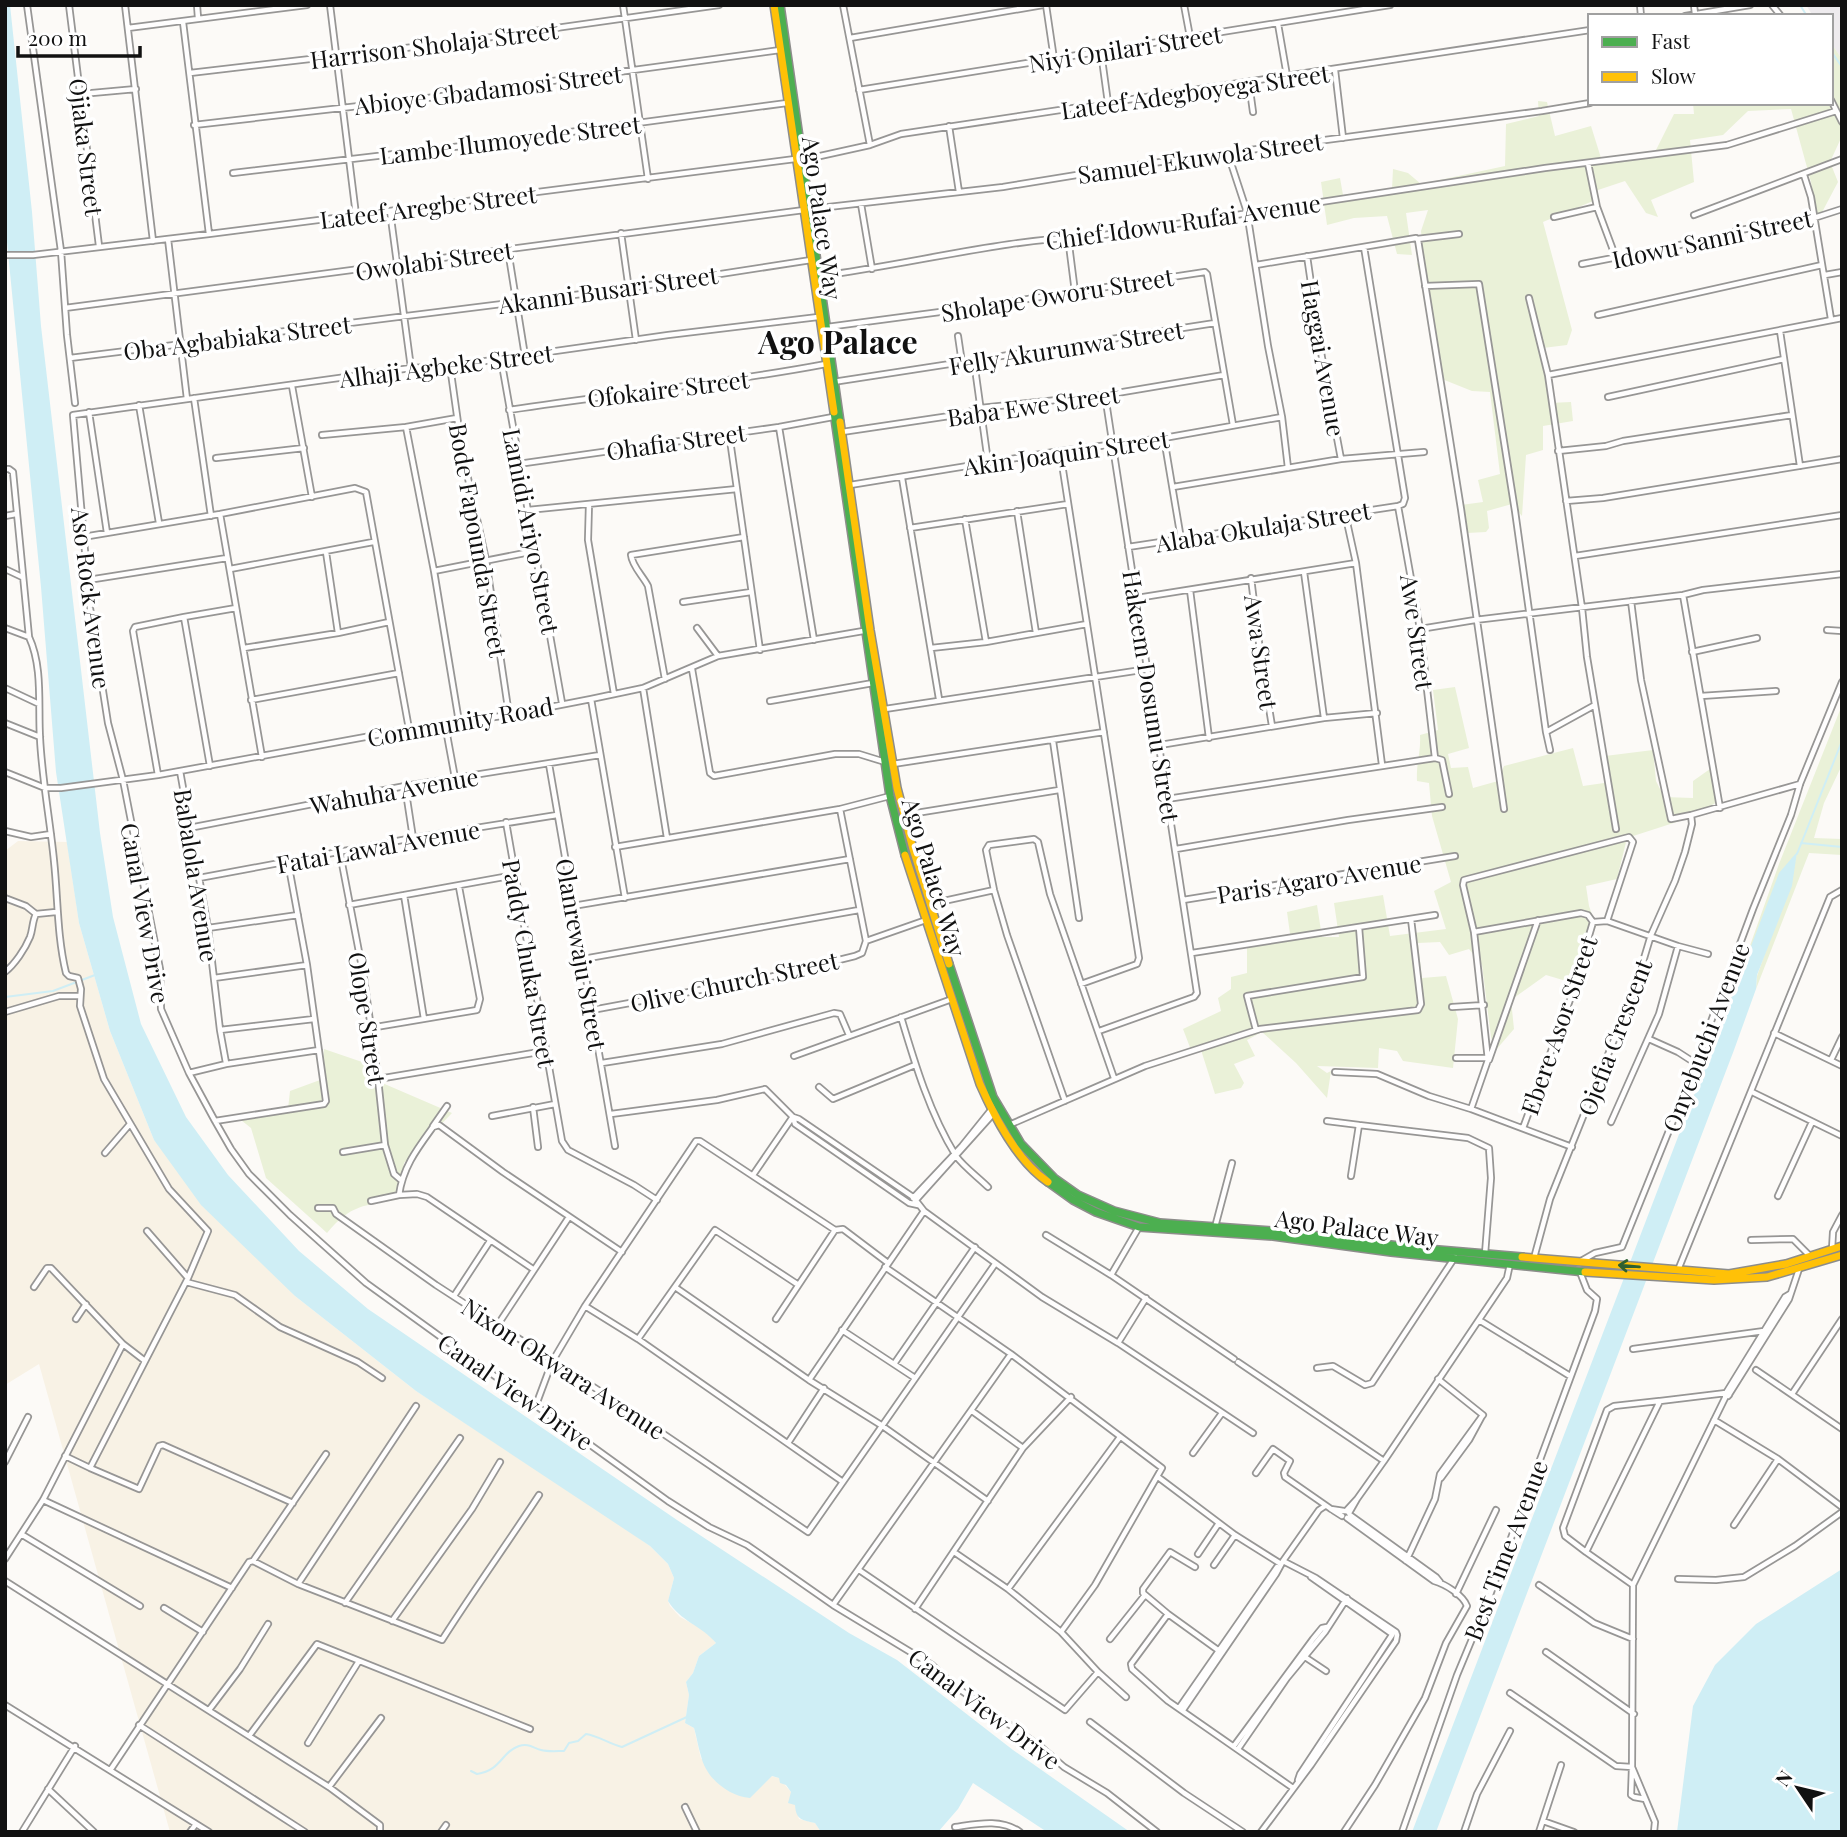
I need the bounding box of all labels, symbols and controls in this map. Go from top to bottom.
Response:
street label: Harrison Sholaja Street [308,13,560,75]
scale bar [18,14,140,58]
legend [1588,14,1833,105]
street label: Niyi Onilari Street [1026,17,1224,79]
text: 200 m [28,23,87,51]
text: Fast [1651,26,1690,54]
street label: Lateef Adegboyega Street [1059,56,1332,126]
street label: Abioye Gbadamosi Street [351,57,624,121]
text: Slow [1651,61,1696,89]
street label: Ojiaka Street [63,76,111,218]
street label: Lambe Ilumoyede Street [378,107,643,171]
street label: Samuel Ekuwola Street [1075,124,1325,190]
street label: Ago Palace Way [796,133,850,302]
street label: Lateef Aregbe Street [318,177,539,235]
street label: Chief Idowu Rufai Avenue [1043,186,1323,256]
street label: Idowu Sanni Street [1609,201,1816,275]
street label: Owolabi Street [353,233,515,287]
street label: Akanni Busari Street [495,258,720,320]
street label: Sholape Oworu Street [938,260,1176,328]
street label: Haggai Avenue [1294,277,1354,439]
street label: Oba Agbabiaka Street [121,307,353,367]
street label: Felly Akurunwa Street [946,313,1186,381]
district label: Ago Palace [757,319,918,362]
street label: Alhaji Agbeke Street [336,336,555,394]
street label: Ofokaire Street [585,362,751,414]
street label: Baba Ewe Street [945,377,1122,433]
street label: Ohafia Street [604,415,748,467]
street label: Bode Fapounda Street [443,421,515,660]
street label: Akin Joaquin Street [960,422,1171,482]
street label: Lamidi Ariyo Street [496,425,568,637]
street label: Alaba Okulaja Street [1152,493,1373,559]
street label: Aso Rock Avenue [65,504,119,691]
street label: Hakeem Dosumu Street [1116,568,1188,825]
street label: Awe Street [1394,571,1442,692]
street label: Awa Street [1238,592,1286,712]
street label: Community Road [365,689,555,753]
street label: Wahuha Avenue [306,759,481,821]
street label: Babalola Avenue [168,786,226,964]
street label: Ago Palace Way [895,793,974,960]
street label: Fatai Lawal Avenue [274,812,482,880]
street label: Canal View Drive [114,820,178,1006]
street label: Paris Agaro Avenue [1214,846,1424,910]
street label: Paddy Chuka Street [496,856,564,1070]
street label: Olanrewaju Street [549,856,615,1053]
street label: Ebere Asor Street [1512,931,1604,1119]
street label: Onyebuchi Avenue [1654,938,1756,1136]
street label: Olive Church Street [627,943,842,1019]
street label: Olope Street [342,949,394,1087]
street label: Ojefia Crescent [1569,954,1659,1120]
street label: Ago Palace Way [1272,1201,1441,1253]
one-way arrow [1618,1259,1641,1272]
street label: Nixon Okwara Avenue [456,1290,672,1446]
street label: Canal View Drive [432,1325,600,1457]
street label: Best Time Avenue [1456,1455,1554,1645]
street label: Canal View Drive [902,1640,1068,1776]
north arrow [1763,1753,1833,1823]
text: N [1769,1764,1798,1791]

